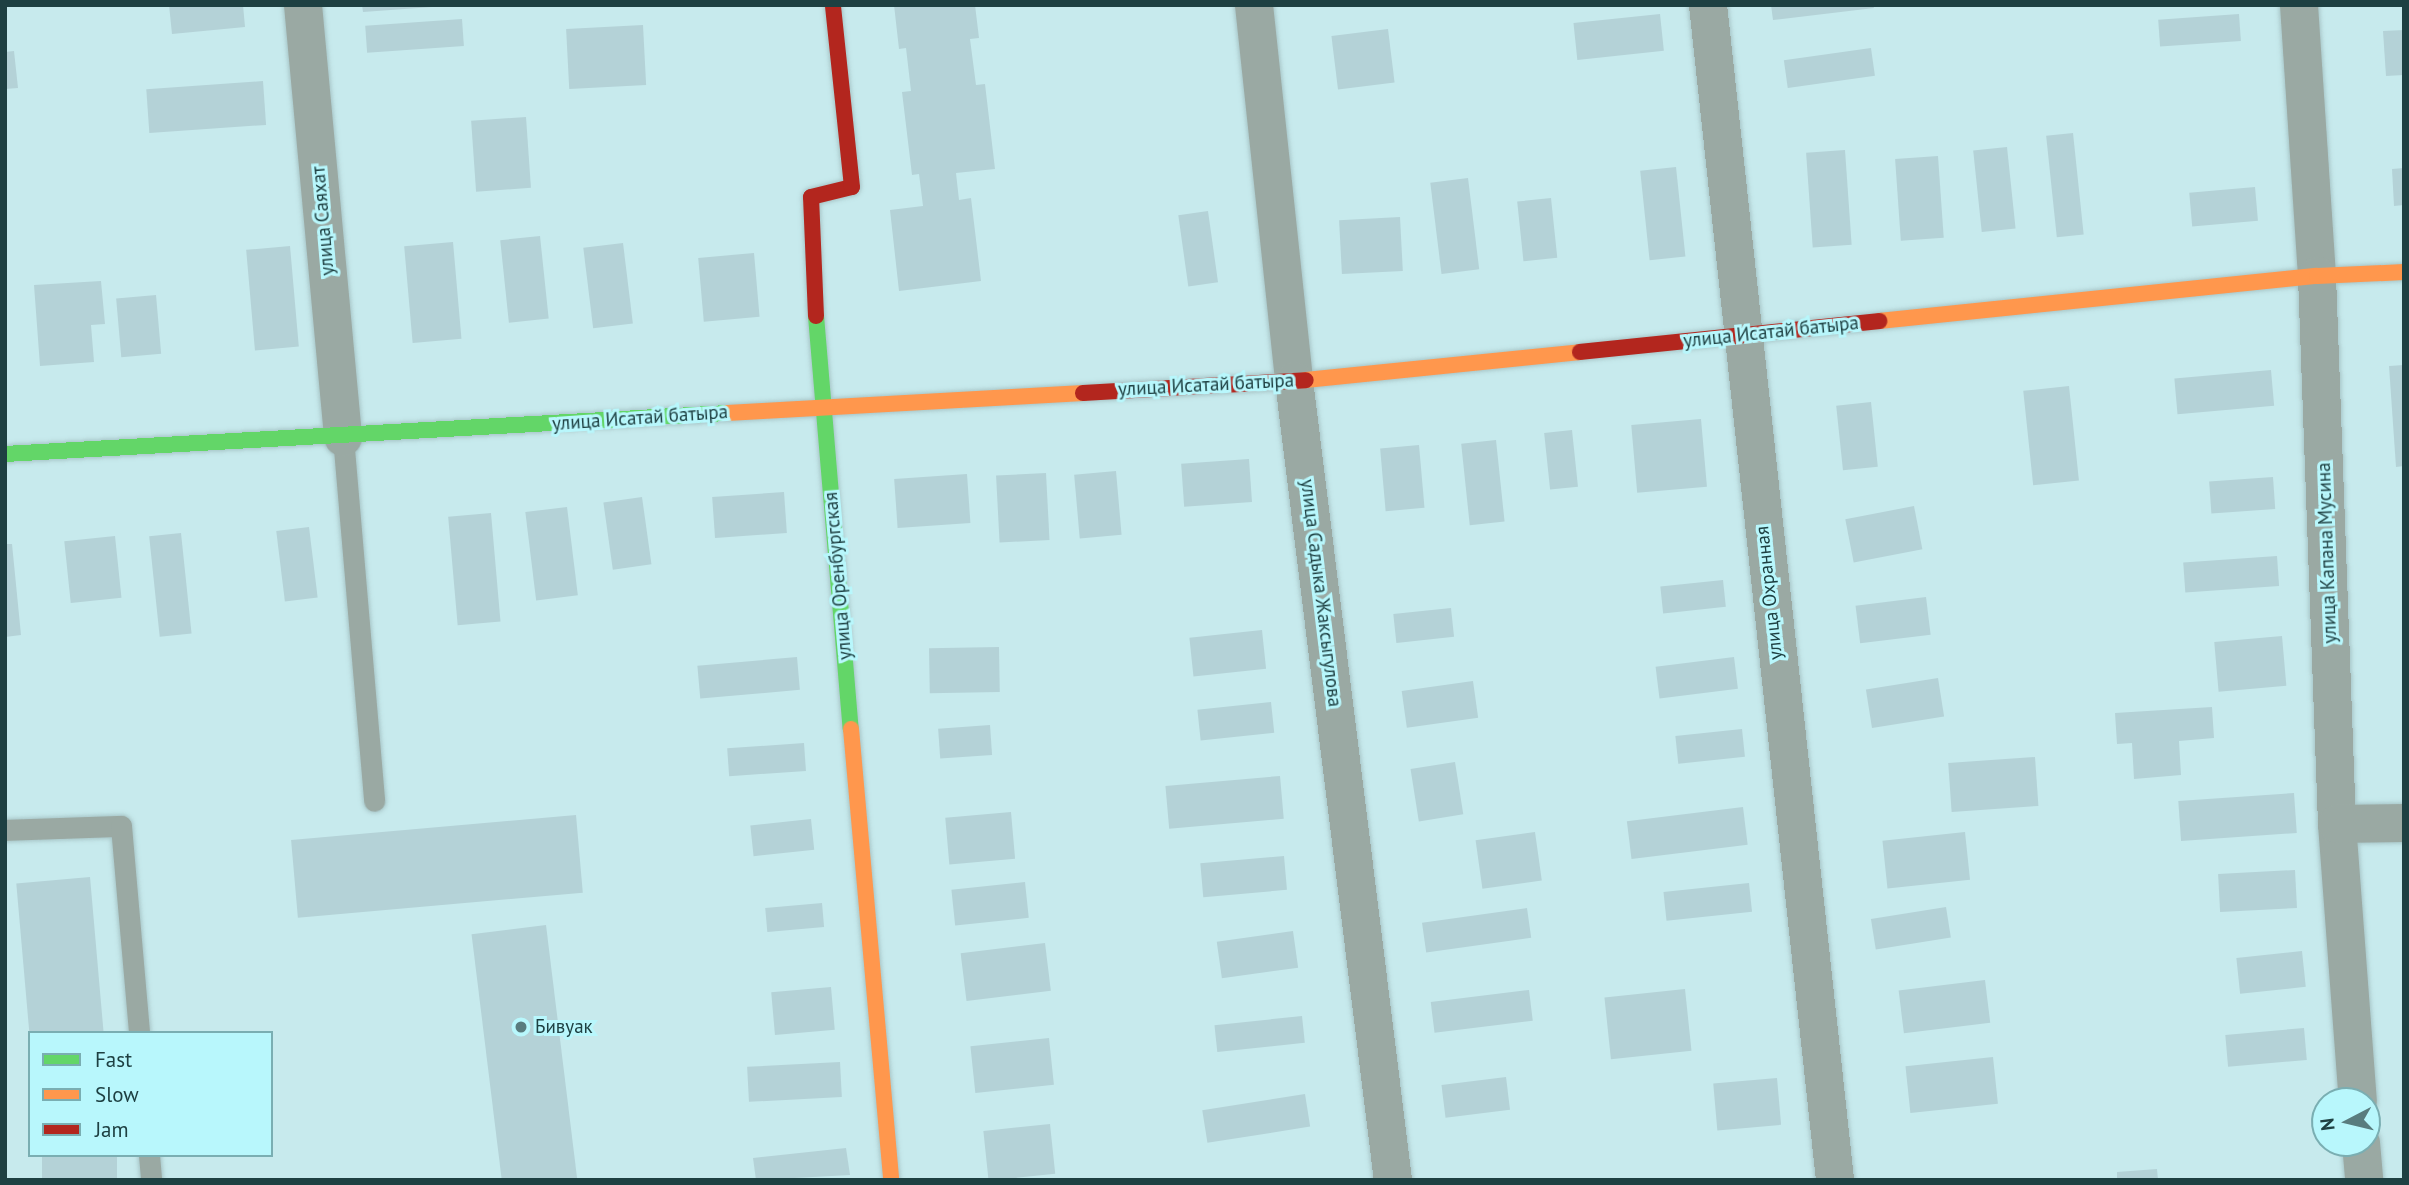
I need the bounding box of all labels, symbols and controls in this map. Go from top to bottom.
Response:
street label: улица Саяхат [307,165,339,277]
street label: улица Исатай батыра [1682,311,1860,353]
street label: улица Исатай батыра [1117,369,1295,401]
street label: улица Исатай батыра [551,400,729,436]
street label: улица Капана Мусина [2312,462,2342,644]
street label: улица Садыка Жаксыгулова [1296,478,1346,708]
street label: улица Оренбургская [819,491,857,661]
street label: улица Охранная [1751,525,1787,661]
place label: Бивуак [535,1016,593,1038]
marker: Бивуак [513,1019,529,1035]
legend [28,1031,273,1157]
text: Fast [95,1046,132,1073]
text: Slow [95,1081,139,1108]
north arrow [2311,1087,2381,1157]
text: Jam [95,1116,129,1143]
text: N [2314,1117,2340,1132]

